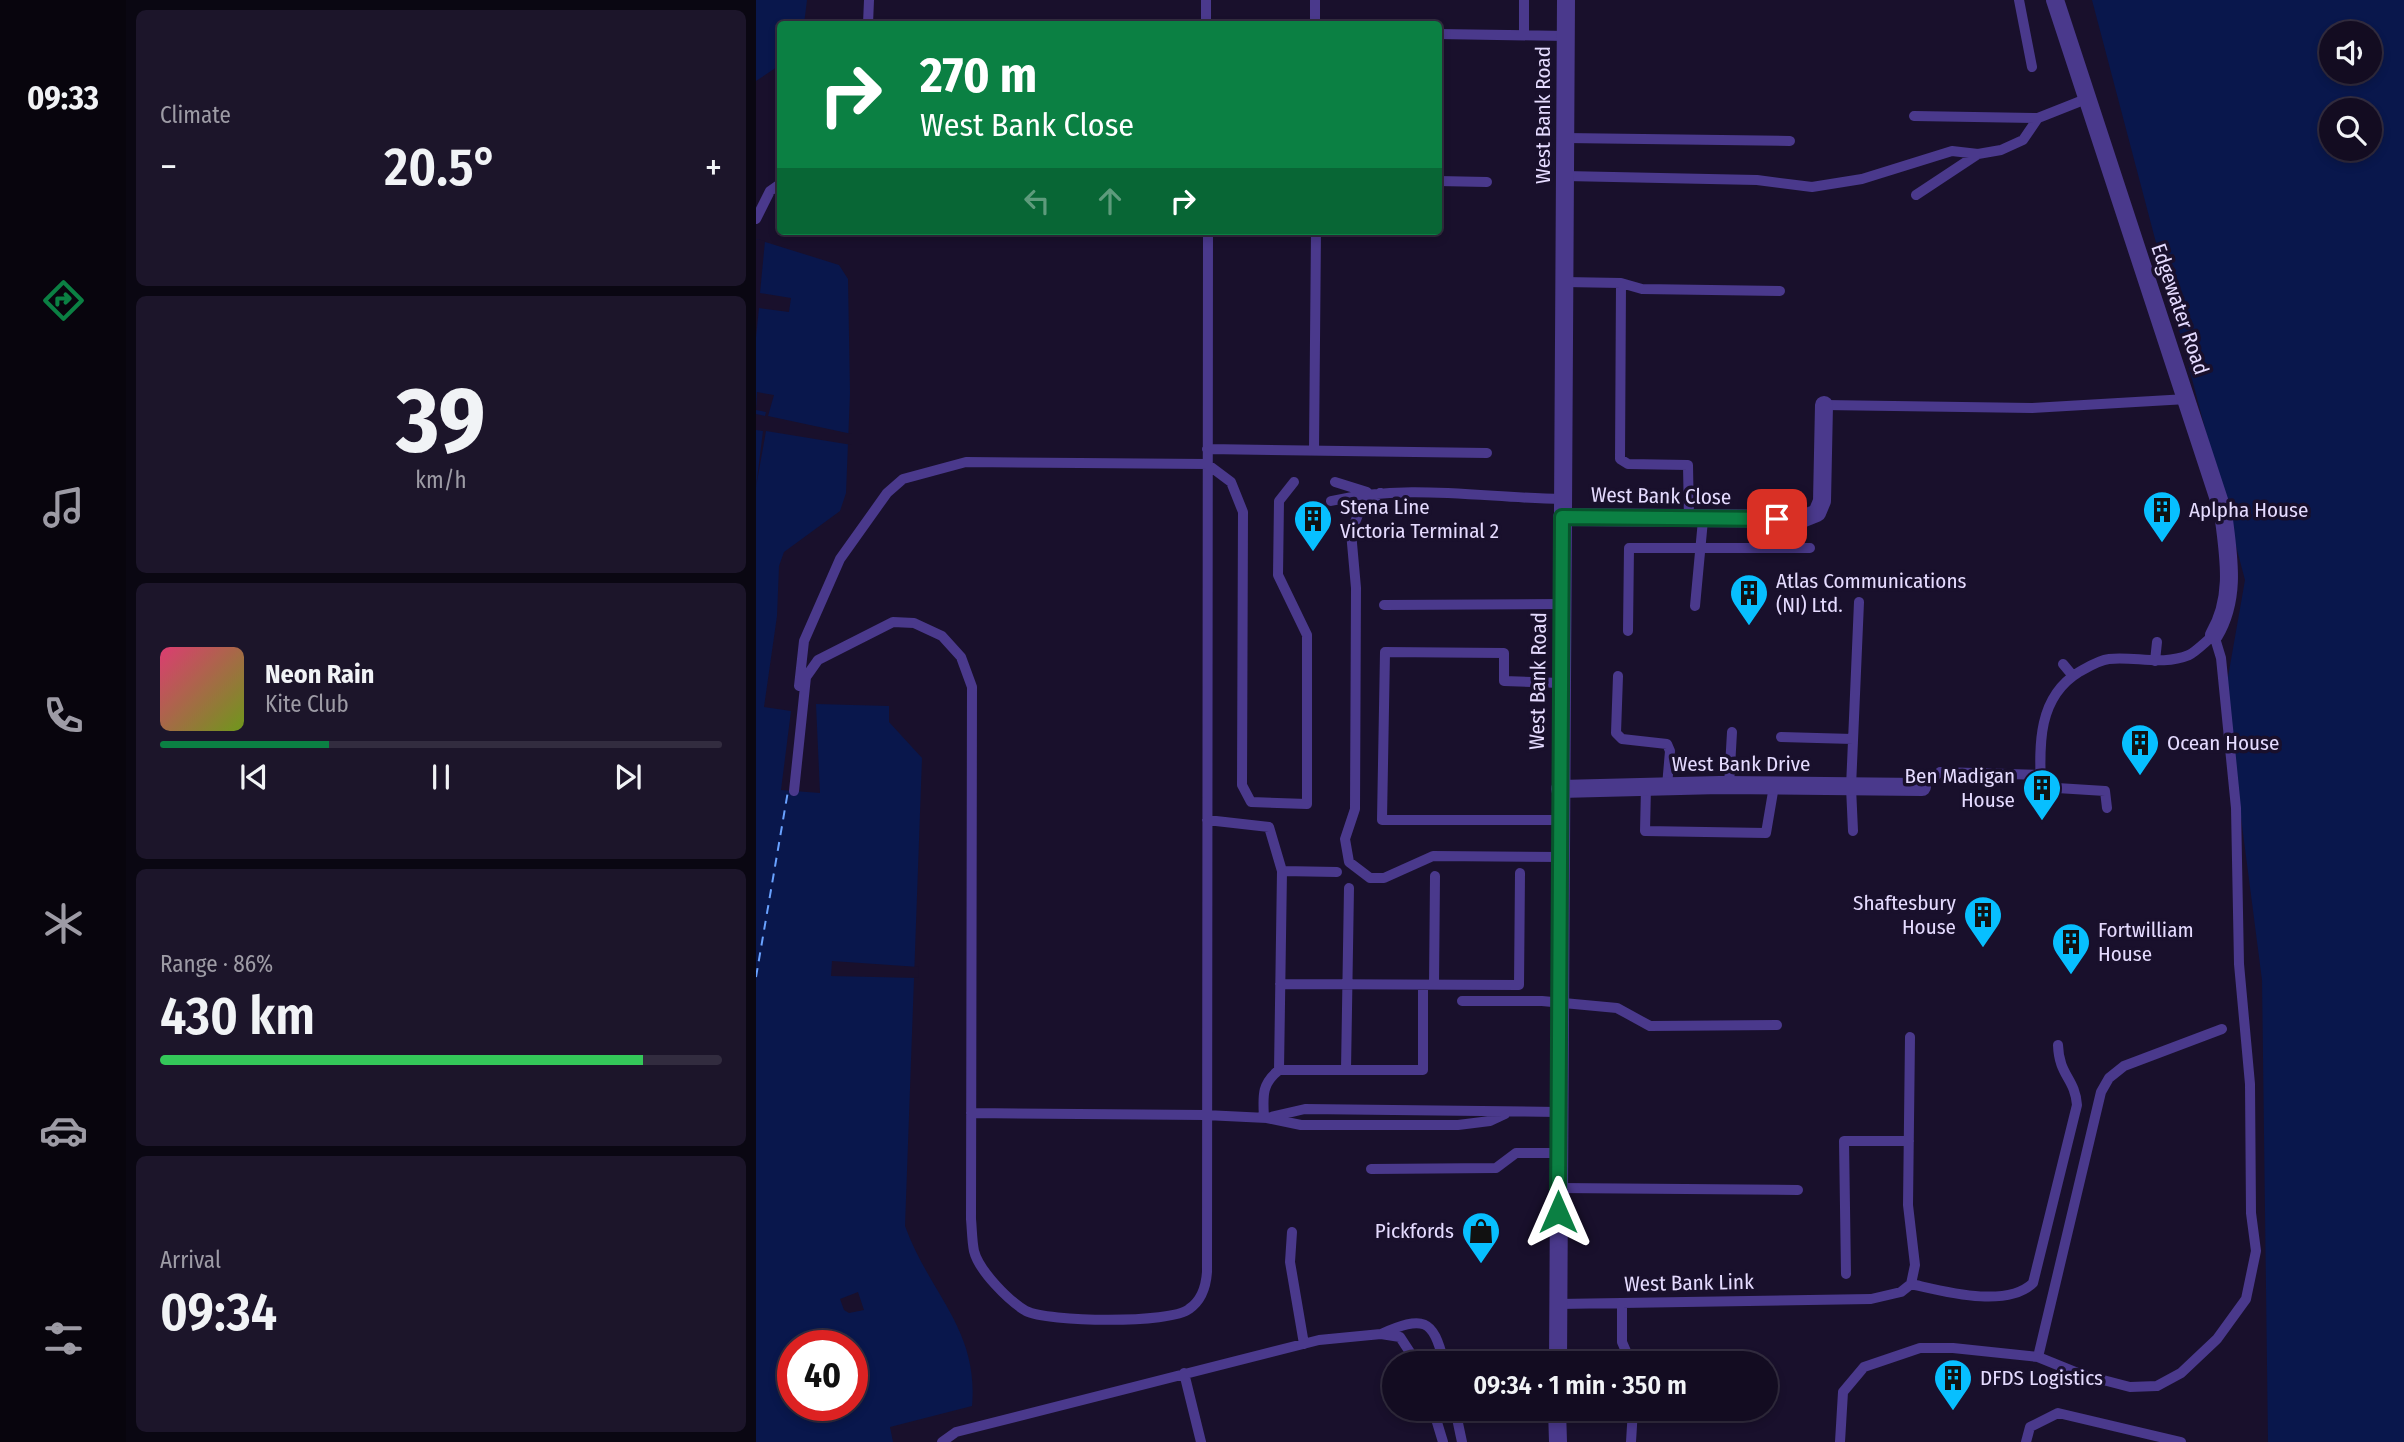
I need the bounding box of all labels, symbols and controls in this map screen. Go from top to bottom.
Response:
map controls [2319,21,2382,161]
button: sound [2319,21,2382,84]
text: 270 m [920,46,1037,105]
street label: West Bank Road [1530,46,1556,184]
icon: right [805,49,896,140]
text: 09:33 [27,79,99,117]
button: search [2319,98,2382,161]
text: Climate [160,101,231,129]
text: West Bank Close [920,106,1134,144]
text: 20.5° [384,136,498,199]
text: − [160,144,177,190]
text: + [705,144,722,190]
icon: left [1018,182,1056,220]
icon: ahead [1091,182,1129,220]
icon: right [1164,182,1202,220]
street label: Edgewater Road [2145,240,2215,378]
icon: directions [39,276,88,325]
text: 39 [396,366,486,475]
text: km/h [415,466,467,494]
street label: West Bank Close [1591,482,1731,510]
icon: music [39,483,88,532]
pin [1747,489,1807,549]
building icon: Aplpha House [2141,489,2183,544]
place label: Stena Line Victoria Terminal 2 [1340,494,1499,544]
place label: Aplpha House [2189,497,2308,523]
building icon: Stena Line Victoria Terminal 2 [1292,498,1334,553]
icon: arrive [1758,500,1796,538]
place label: Atlas Communications (NI) Ltd. [1776,568,1966,618]
building icon: Atlas Communications (NI) Ltd. [1728,572,1770,627]
street label: West Bank Road [1524,612,1552,750]
text: Neon Rain [265,659,374,690]
text: Kite Club [265,690,349,718]
icon: phone [39,691,88,740]
building icon: Ocean House [2119,722,2161,777]
place label: Ocean House [2167,730,2279,756]
street label: West Bank Drive [1672,751,1810,777]
icon: previous [235,758,273,796]
icon: pause [422,758,460,796]
icon: next [609,758,647,796]
place label: Ben Madigan House [1905,763,2015,813]
building icon: Ben Madigan House [2021,767,2063,822]
place label: Shaftesbury House [1853,890,1957,940]
building icon: Shaftesbury House [1962,894,2004,949]
icon: climate [39,899,88,948]
place label: Fortwilliam House [2098,917,2194,967]
building icon: Fortwilliam House [2050,921,2092,976]
text: Range · 86% [160,950,273,978]
text: 430 km [160,985,315,1048]
icon: car [39,1106,88,1155]
position arrow [1521,1175,1595,1249]
shop icon: Pickfords [1460,1210,1502,1265]
place label: Pickfords [1375,1218,1454,1244]
text: Arrival [160,1246,221,1274]
street label: West Bank Link [1624,1269,1754,1297]
text: 09:34 [160,1281,277,1344]
icon: filters [39,1314,88,1363]
speed limit sign: 40 [777,1330,868,1421]
building icon: DFDS Logistics [1932,1357,1974,1412]
place label: DFDS Logistics [1980,1365,2103,1391]
text: 09:34 · 1 min · 350 m [1473,1370,1687,1401]

